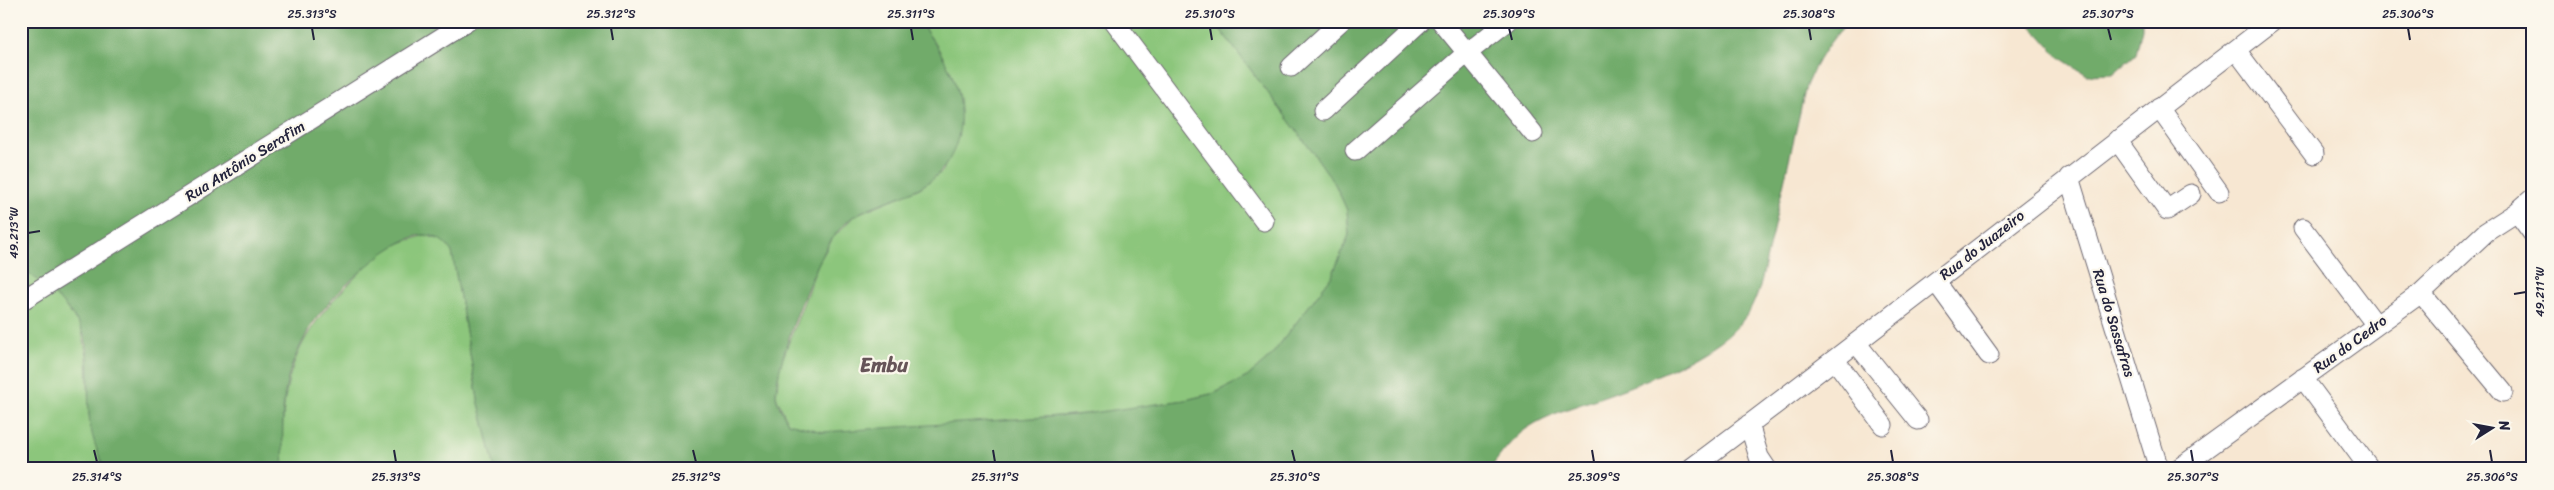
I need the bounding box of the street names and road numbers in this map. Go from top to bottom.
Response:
street label: Rua Antônio Serafim [180,114,310,208]
street label: Rua do Juazeiro [1934,203,2031,287]
street label: Rua do Sassafras [2085,266,2143,381]
street label: Rua do Cedro [2307,308,2393,380]

